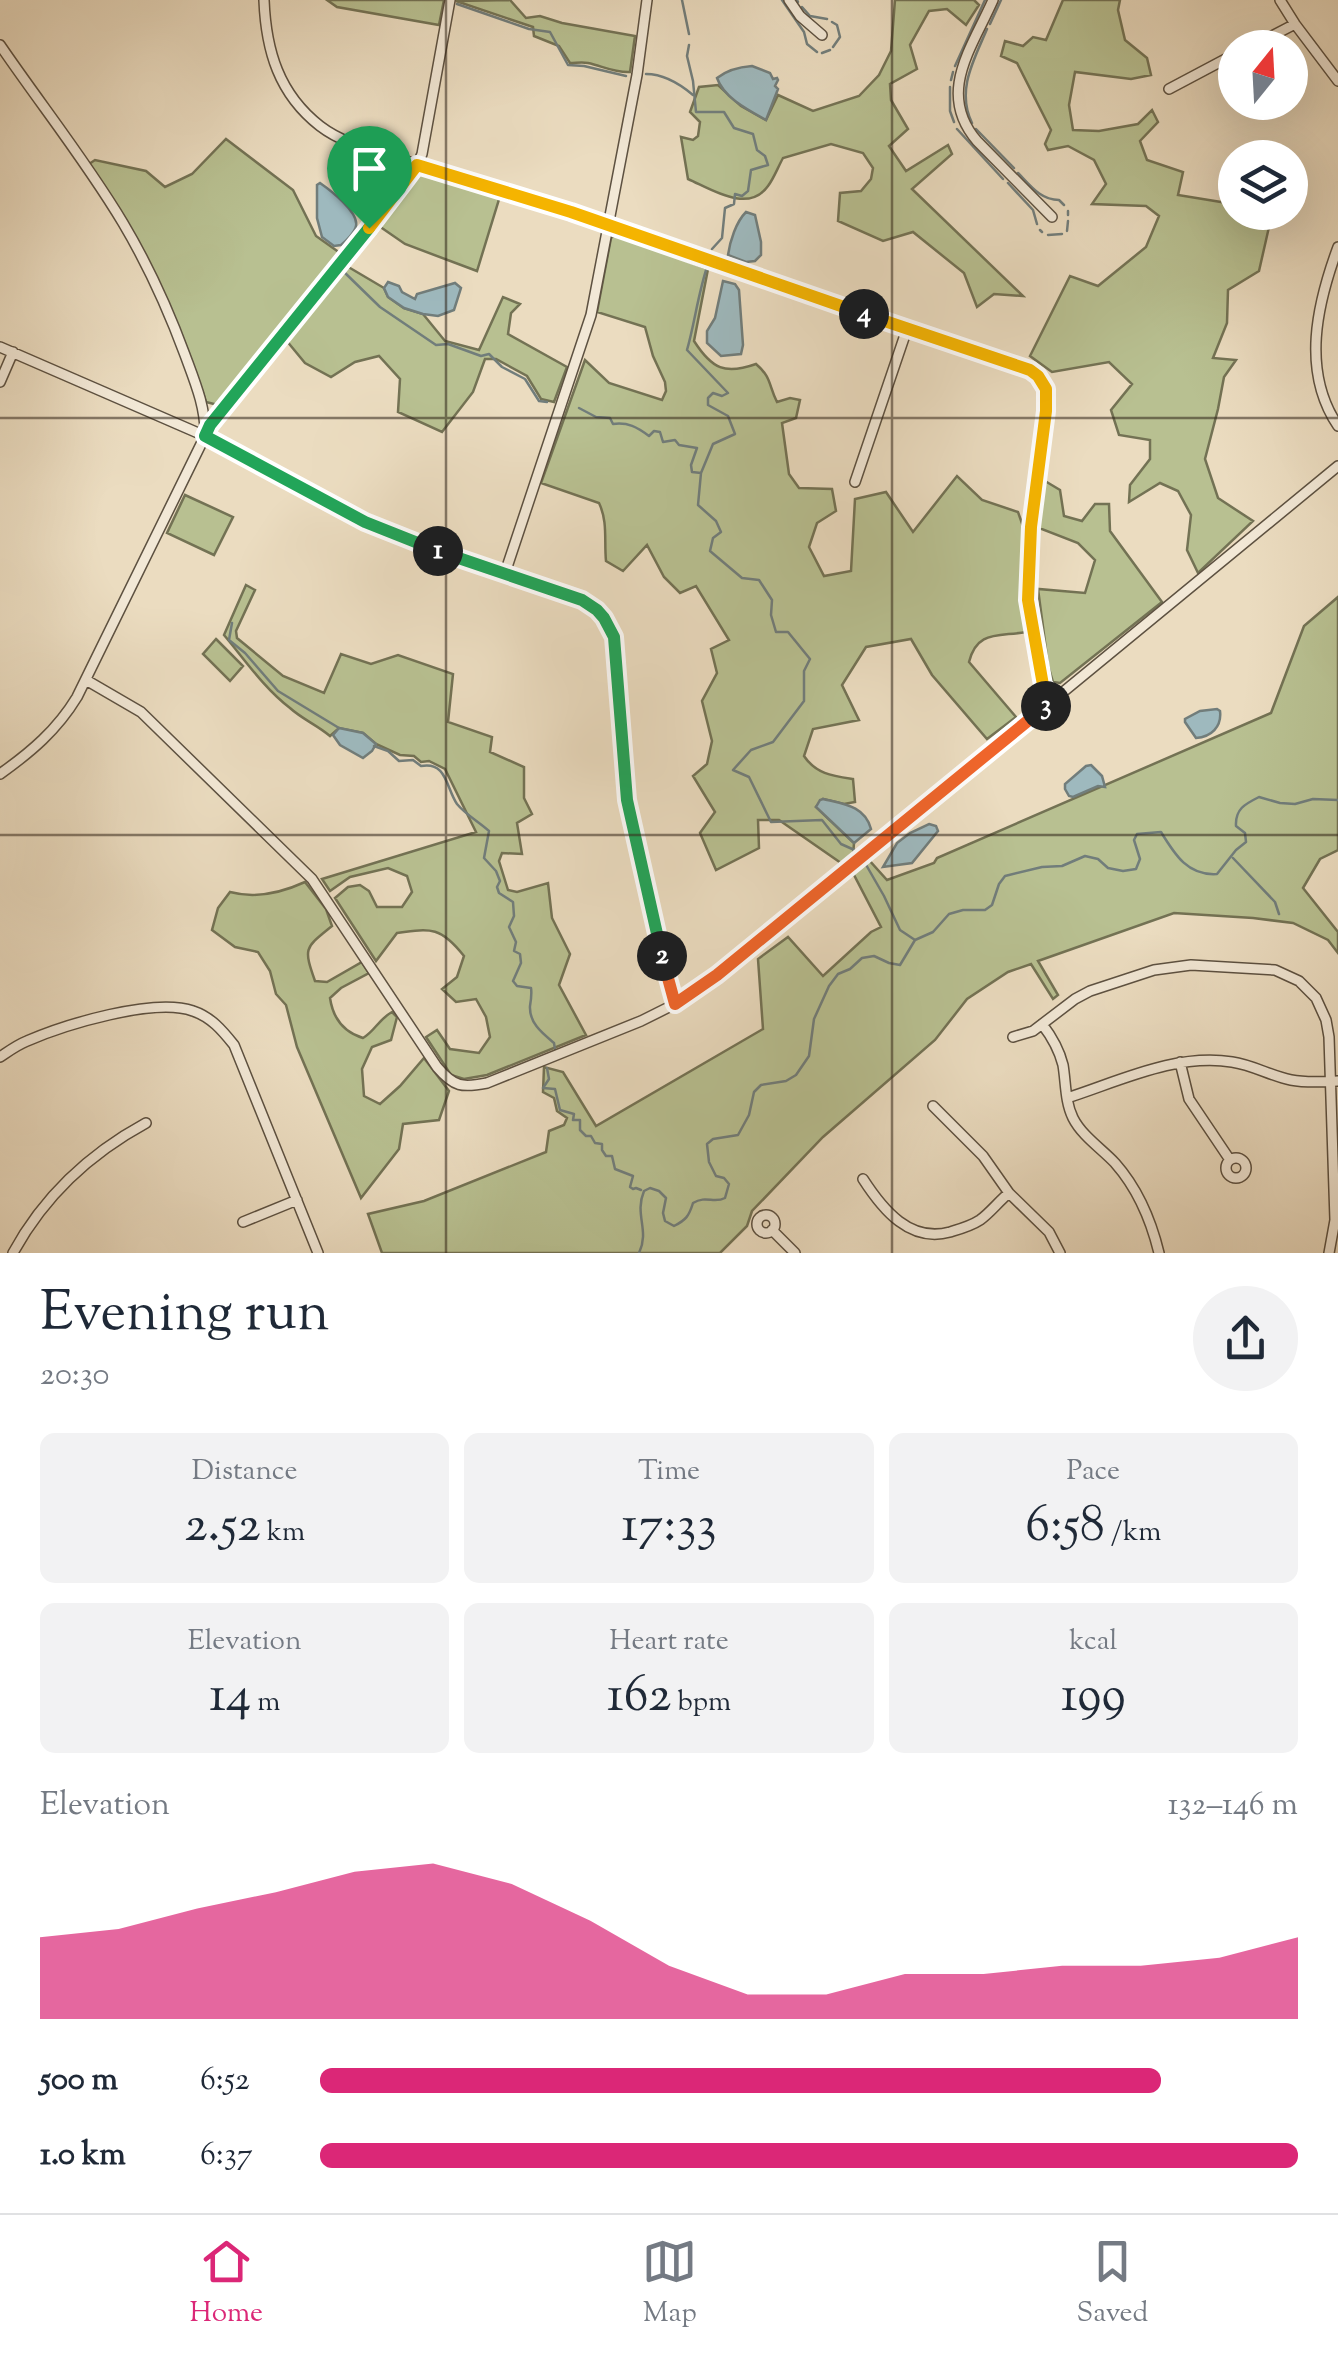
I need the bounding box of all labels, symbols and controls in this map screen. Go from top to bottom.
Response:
north arrow [1218,30,1308,120]
map controls [1218,30,1308,230]
pin [327,126,412,229]
button: layers [1218,140,1308,230]
icon: arrive [342,141,397,196]
pin: 4 [839,289,889,339]
text: 4 [857,294,871,334]
pin: 1 [413,526,463,576]
text: 1 [433,531,443,571]
pin: 3 [1021,681,1071,731]
text: 3 [1040,686,1052,726]
pin: 2 [637,931,687,981]
text: 2 [655,936,669,976]
text: Evening run [40,1276,329,1355]
button: share [1193,1286,1298,1391]
text: 20:30 [40,1353,109,1399]
text: Distance [192,1452,297,1492]
text: Time [638,1452,700,1492]
text: Pace [1067,1452,1120,1492]
text: 2.52 [184,1492,261,1564]
text: 17:33 [621,1492,717,1564]
text: 6:58 [1025,1492,1105,1564]
text: km [261,1513,305,1553]
text: /km [1105,1513,1161,1553]
text: Elevation [188,1622,301,1662]
text: Heart rate [609,1622,729,1662]
text: kcal [1069,1622,1117,1662]
text: 14 [209,1662,251,1734]
text: 162 [607,1662,672,1734]
text: 199 [1061,1662,1126,1734]
text: m [251,1683,280,1723]
text: bpm [672,1683,731,1723]
text: Elevation [40,1783,170,1829]
text: 132–146 m [1168,1783,1298,1829]
text: 500 m [40,2058,118,2104]
text: 6:52 [200,2058,250,2104]
text: 1.0 km [40,2133,126,2179]
text: 6:37 [200,2133,253,2179]
tab: Home [190,2234,263,2334]
tab: Map [642,2234,697,2334]
tab: Saved [1076,2234,1148,2334]

